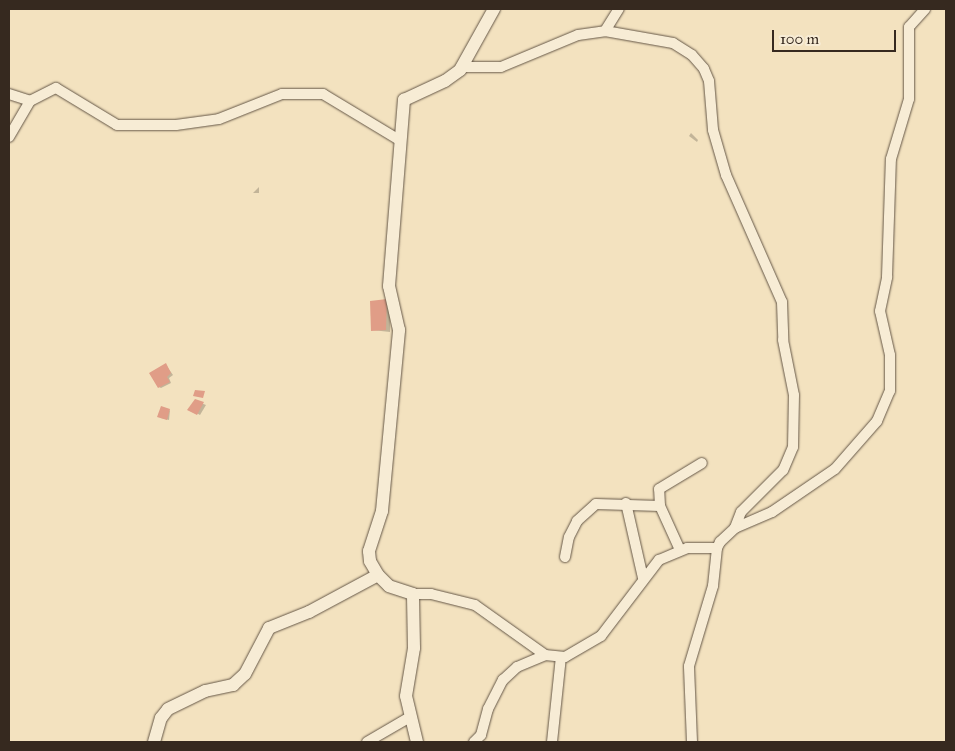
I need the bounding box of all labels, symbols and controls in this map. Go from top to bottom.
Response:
scale bar [775,20,899,52]
text: 100 m [780,30,819,48]

